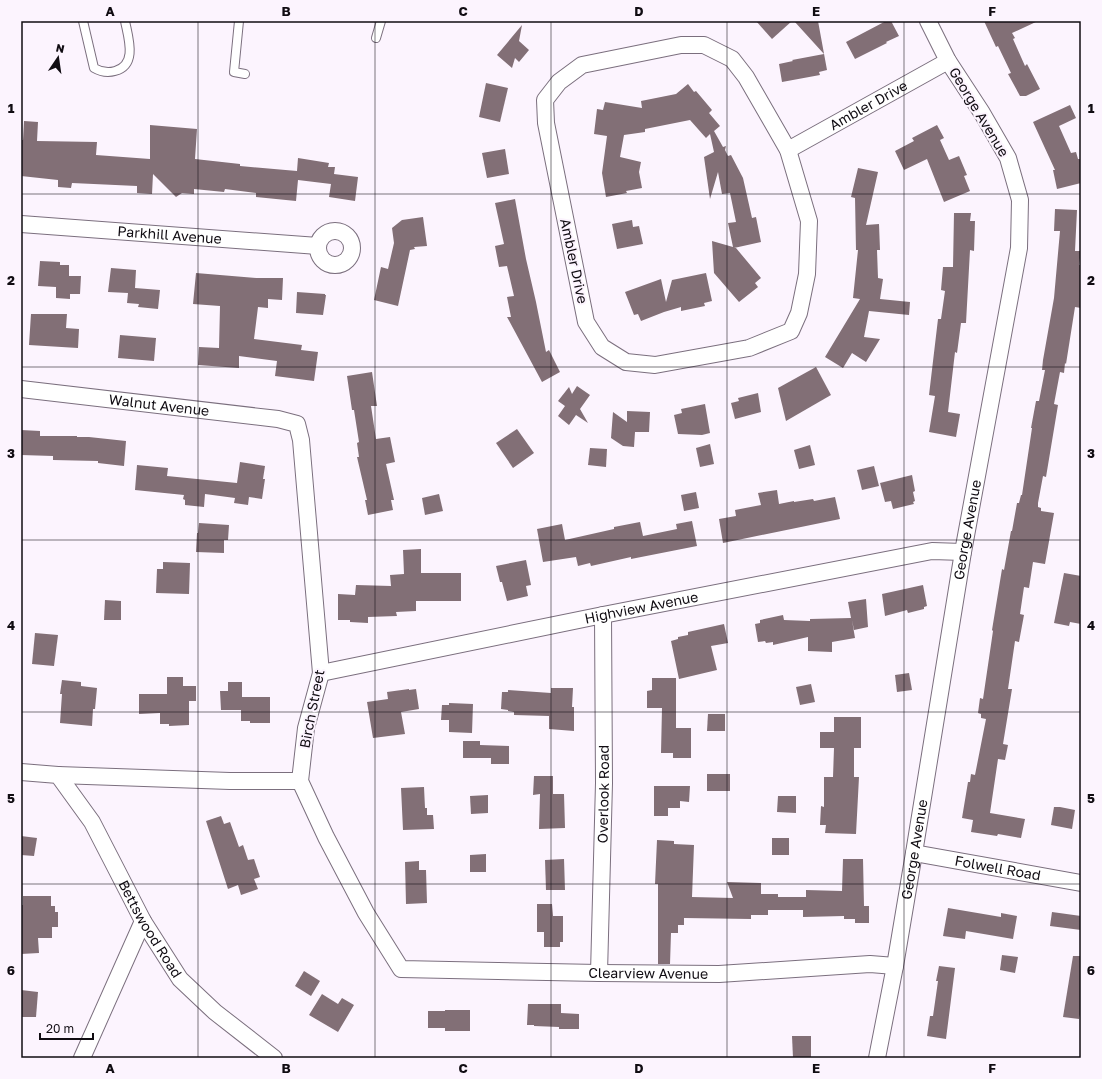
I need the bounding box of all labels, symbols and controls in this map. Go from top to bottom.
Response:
text: A [105,3,115,19]
text: B [281,3,291,19]
text: C [458,3,468,19]
text: D [634,3,644,19]
text: E [812,3,820,19]
text: F [988,3,996,19]
north arrow [38,38,78,78]
text: N [55,40,66,55]
street label: George Avenue [946,64,1013,160]
street label: Ambler Drive [826,76,910,133]
text: 1 [8,100,15,116]
text: 1 [1088,100,1095,116]
street label: Ambler Drive [557,217,592,305]
street label: Parkhill Avenue [117,222,222,247]
text: 2 [7,272,15,288]
text: 2 [1087,272,1095,288]
street label: Walnut Avenue [108,390,210,419]
text: 3 [7,445,15,461]
text: 3 [1087,445,1095,461]
street label: George Avenue [950,478,984,581]
street label: Highview Avenue [583,588,699,627]
text: 4 [7,617,15,633]
text: 4 [1087,617,1095,633]
street label: Birch Street [296,668,327,750]
street label: Overlook Road [593,745,612,843]
text: 5 [7,790,15,806]
text: 5 [1087,790,1095,806]
street label: George Avenue [897,798,931,901]
street label: Folwell Road [953,851,1042,884]
street label: Bettswood Road [115,877,186,981]
text: 6 [7,962,15,978]
text: 6 [1087,962,1095,978]
street label: Clearview Avenue [588,964,708,982]
scale bar [40,1015,93,1041]
text: 20 m [46,1021,74,1036]
text: A [105,1060,115,1076]
text: B [281,1060,291,1076]
text: C [458,1060,468,1076]
text: D [634,1060,644,1076]
text: E [812,1060,820,1076]
text: F [988,1060,996,1076]

